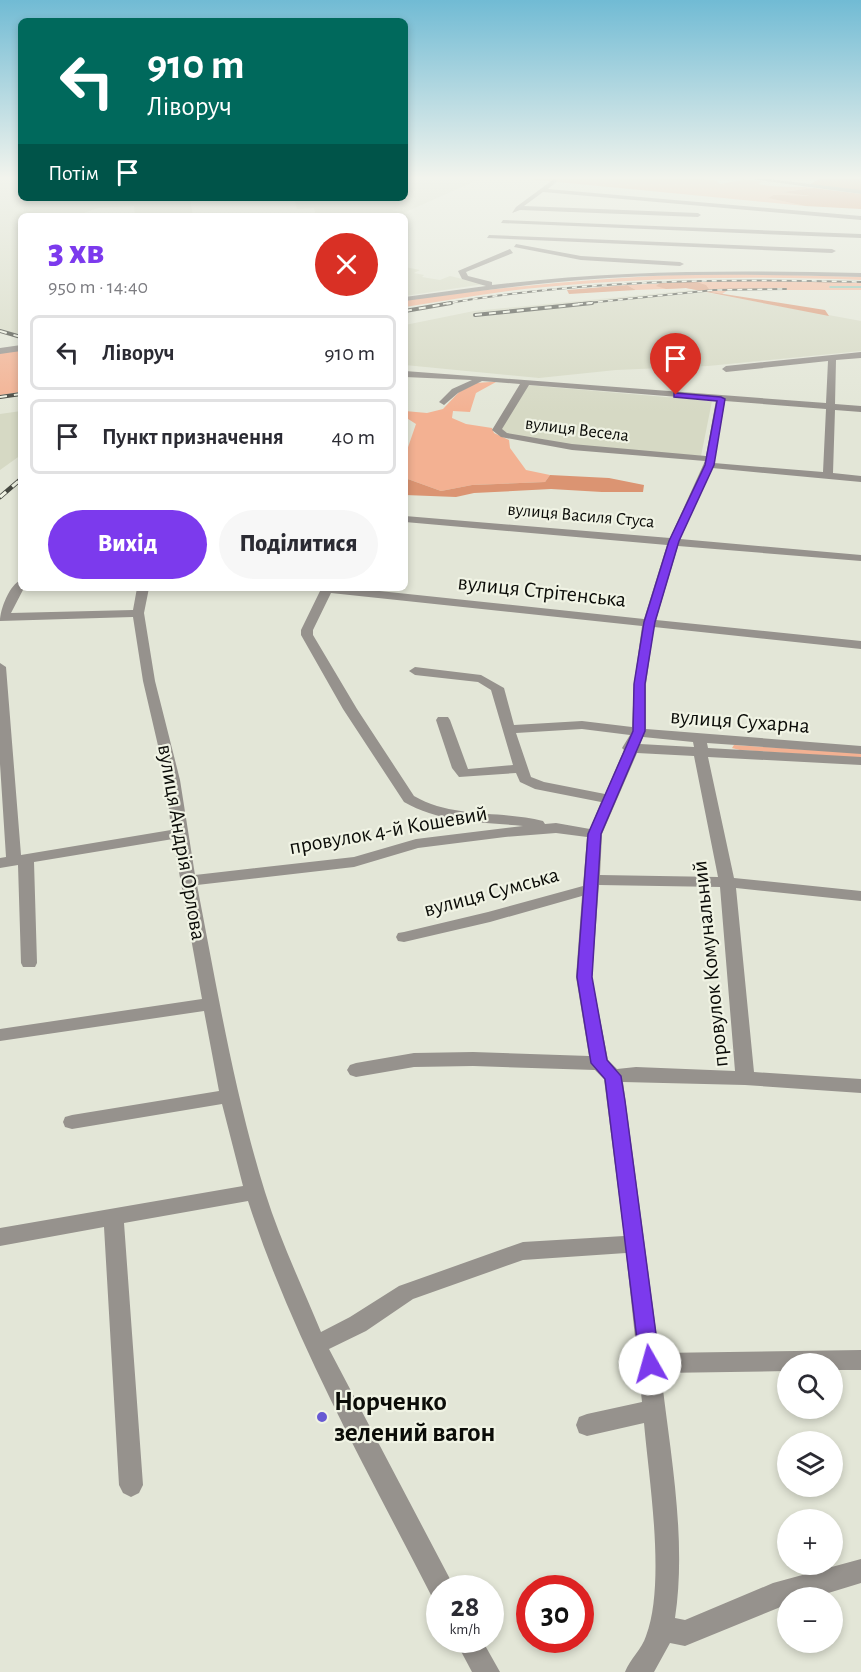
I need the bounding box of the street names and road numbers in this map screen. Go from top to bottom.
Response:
street label: вулиця Весела [524,415,630,445]
street label: вулиця Василя Стуса [507,501,655,531]
street label: вулиця Стрітенська [457,571,627,611]
street label: вулиця Сухарна [669,705,810,737]
street label: вулиця Андрія Орлова [154,743,210,942]
street label: провулок 4-й Кошевий [287,802,489,858]
street label: провулок Комунальний [688,859,732,1068]
street label: вулиця Сумська [421,863,561,921]

